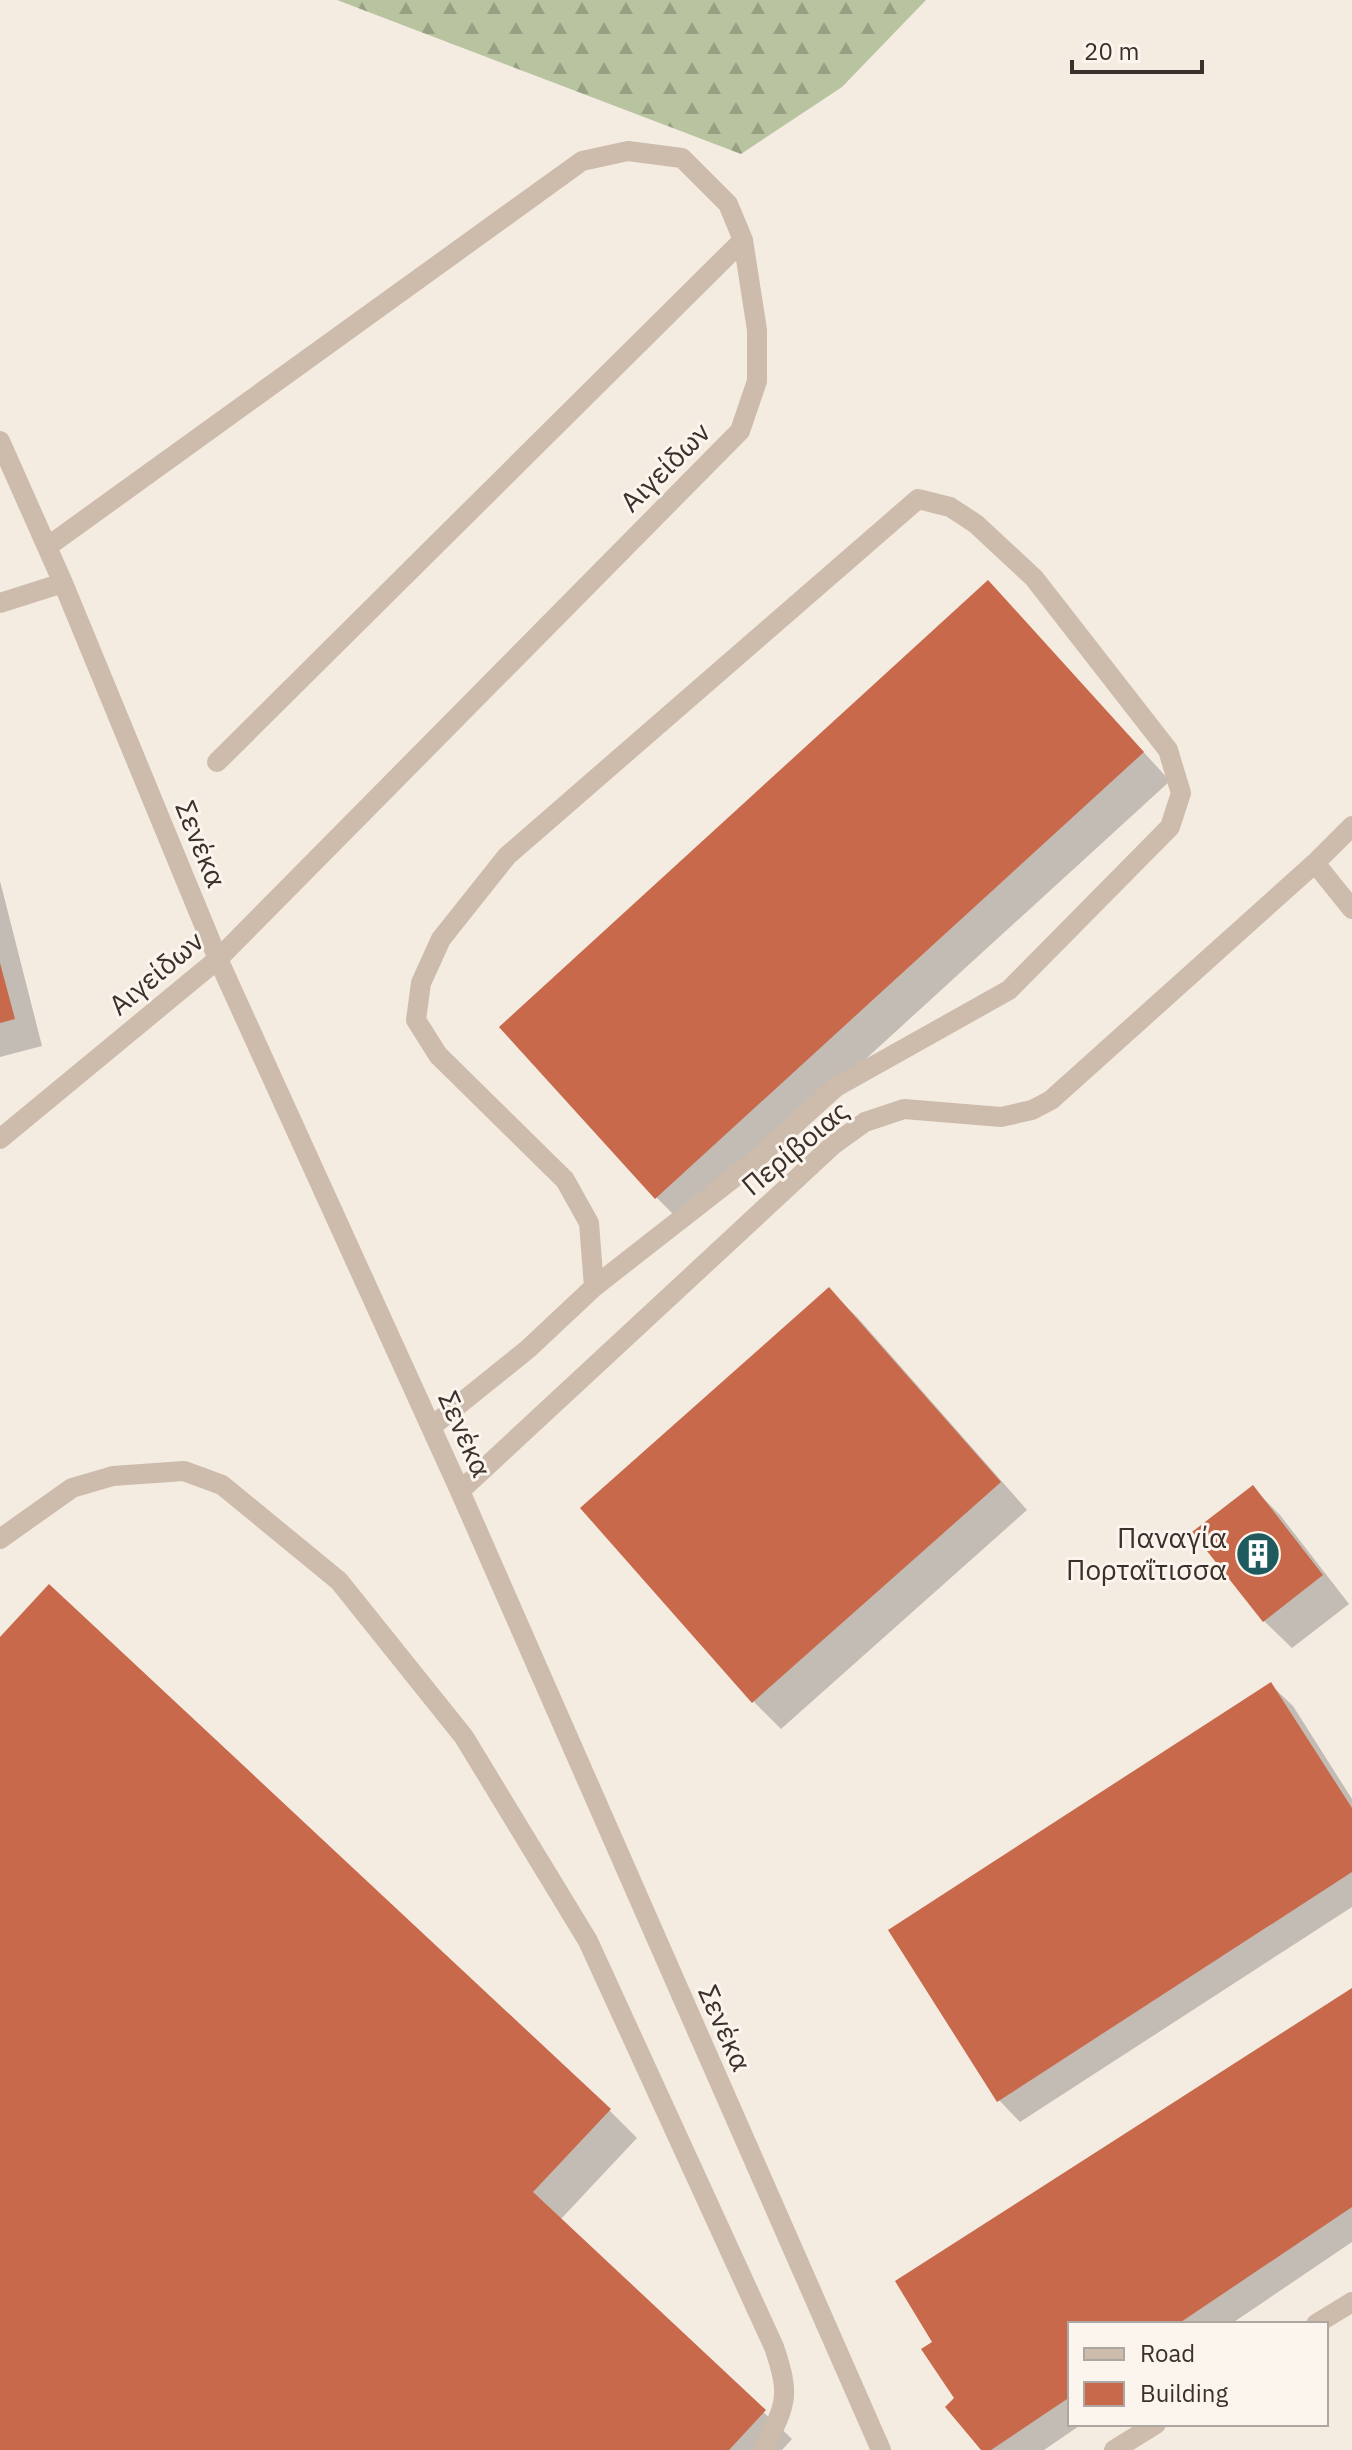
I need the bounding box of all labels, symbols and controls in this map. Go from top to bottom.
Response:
scale bar [1072,24,1202,74]
text: 20 m [1084,35,1139,67]
street label: Αιγείδων [612,414,718,520]
street label: Σενέκα [167,795,236,893]
street label: Αιγείδων [100,922,211,1023]
street label: Περίβοιας [733,1092,856,1203]
street label: Σενέκα [430,1385,501,1483]
place label: Παναγία Πορταΐτισσα [1066,1519,1227,1588]
building icon: Παναγία Πορταΐτισσα [1234,1530,1282,1578]
street label: Σενέκα [690,1979,761,2077]
legend [1068,2322,1328,2426]
text: Road [1140,2337,1195,2369]
text: Building [1140,2377,1228,2409]

